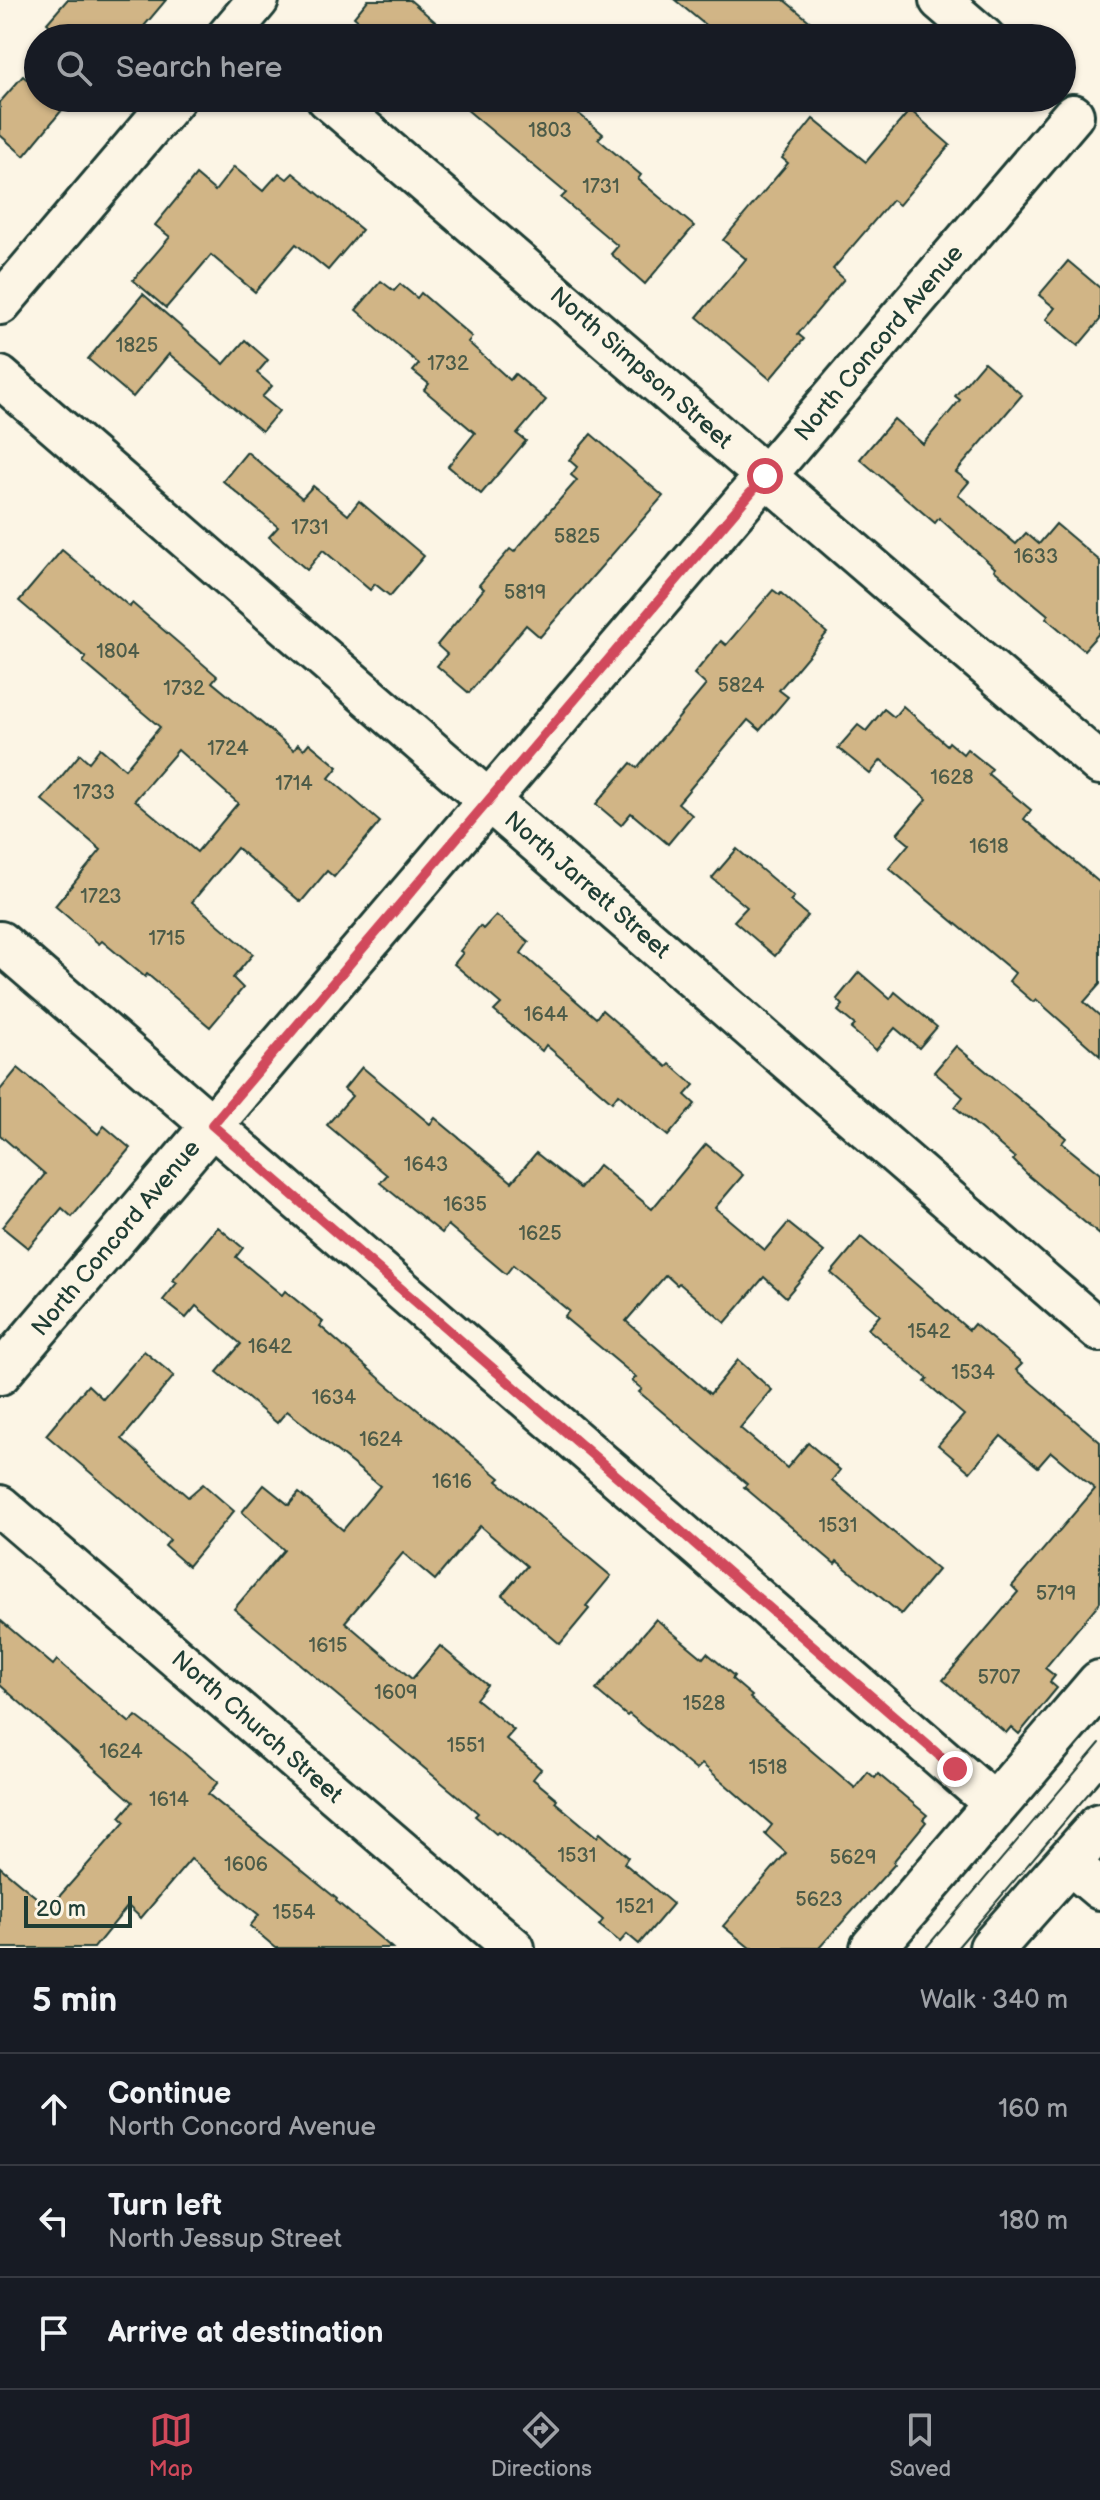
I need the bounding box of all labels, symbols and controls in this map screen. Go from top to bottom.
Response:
search box [24,24,1076,112]
icon: search [52,46,96,90]
text: Search here [116,50,282,86]
house number: 1803 [528,119,572,143]
house number: 1731 [582,175,620,199]
street label: North Concord Avenue [788,239,970,447]
street label: North Simpson Street [544,281,739,455]
house number: 1825 [116,334,158,358]
house number: 1732 [427,352,469,376]
route start [747,458,783,494]
house number: 1731 [291,516,329,540]
house number: 5825 [554,525,600,549]
house number: 1633 [1014,545,1058,569]
house number: 5819 [504,581,546,605]
house number: 1804 [96,640,140,664]
house number: 5824 [718,674,764,698]
house number: 1732 [163,677,205,701]
house number: 1724 [207,737,249,761]
house number: 1628 [930,766,974,790]
house number: 1714 [275,772,313,796]
house number: 1733 [73,781,115,805]
street label: North Jarrett Street [498,805,676,965]
house number: 1618 [969,835,1009,859]
house number: 1723 [80,885,122,909]
house number: 1715 [149,927,185,951]
house number: 1644 [524,1003,568,1027]
street label: North Concord Avenue [25,1134,207,1342]
house number: 1643 [404,1153,448,1177]
house number: 1635 [443,1193,487,1217]
house number: 1625 [518,1222,562,1246]
house number: 1542 [907,1320,951,1344]
house number: 1642 [248,1335,292,1359]
house number: 1534 [951,1361,995,1385]
house number: 1634 [312,1386,356,1410]
house number: 1624 [359,1428,403,1452]
house number: 1616 [432,1470,472,1494]
house number: 1531 [818,1514,858,1538]
house number: 5719 [1036,1582,1076,1606]
house number: 1615 [308,1634,348,1658]
street label: North Church Street [165,1645,349,1810]
house number: 5707 [978,1666,1021,1690]
house number: 1609 [374,1681,418,1705]
house number: 1528 [683,1692,725,1716]
house number: 1551 [447,1734,485,1758]
house number: 1624 [99,1740,143,1764]
route end [937,1751,973,1787]
house number: 1518 [749,1756,787,1780]
house number: 1614 [149,1788,189,1812]
house number: 1531 [557,1844,597,1868]
house number: 5629 [829,1846,877,1870]
house number: 1606 [224,1853,268,1877]
house number: 5623 [795,1888,843,1912]
scale bar [24,1892,132,1928]
house number: 1521 [616,1895,654,1919]
text: 20 m [36,1896,86,1923]
house number: 1554 [273,1901,315,1925]
text: 5 min [32,1980,117,2021]
text: Walk · 340 m [920,1985,1068,2016]
text: Continue [108,2076,231,2112]
icon: ahead [32,2087,76,2131]
text: 160 m [998,2094,1068,2125]
text: North Concord Avenue [108,2112,376,2143]
text: Turn left [108,2188,222,2224]
icon: left [32,2199,76,2243]
text: 180 m [999,2206,1068,2237]
text: North Jessup Street [108,2224,342,2255]
icon: arrive [32,2311,76,2355]
text: Arrive at destination [108,2315,384,2351]
tab: Map [149,2408,193,2483]
tab: Directions [491,2408,592,2483]
tab: Saved [889,2408,951,2483]

